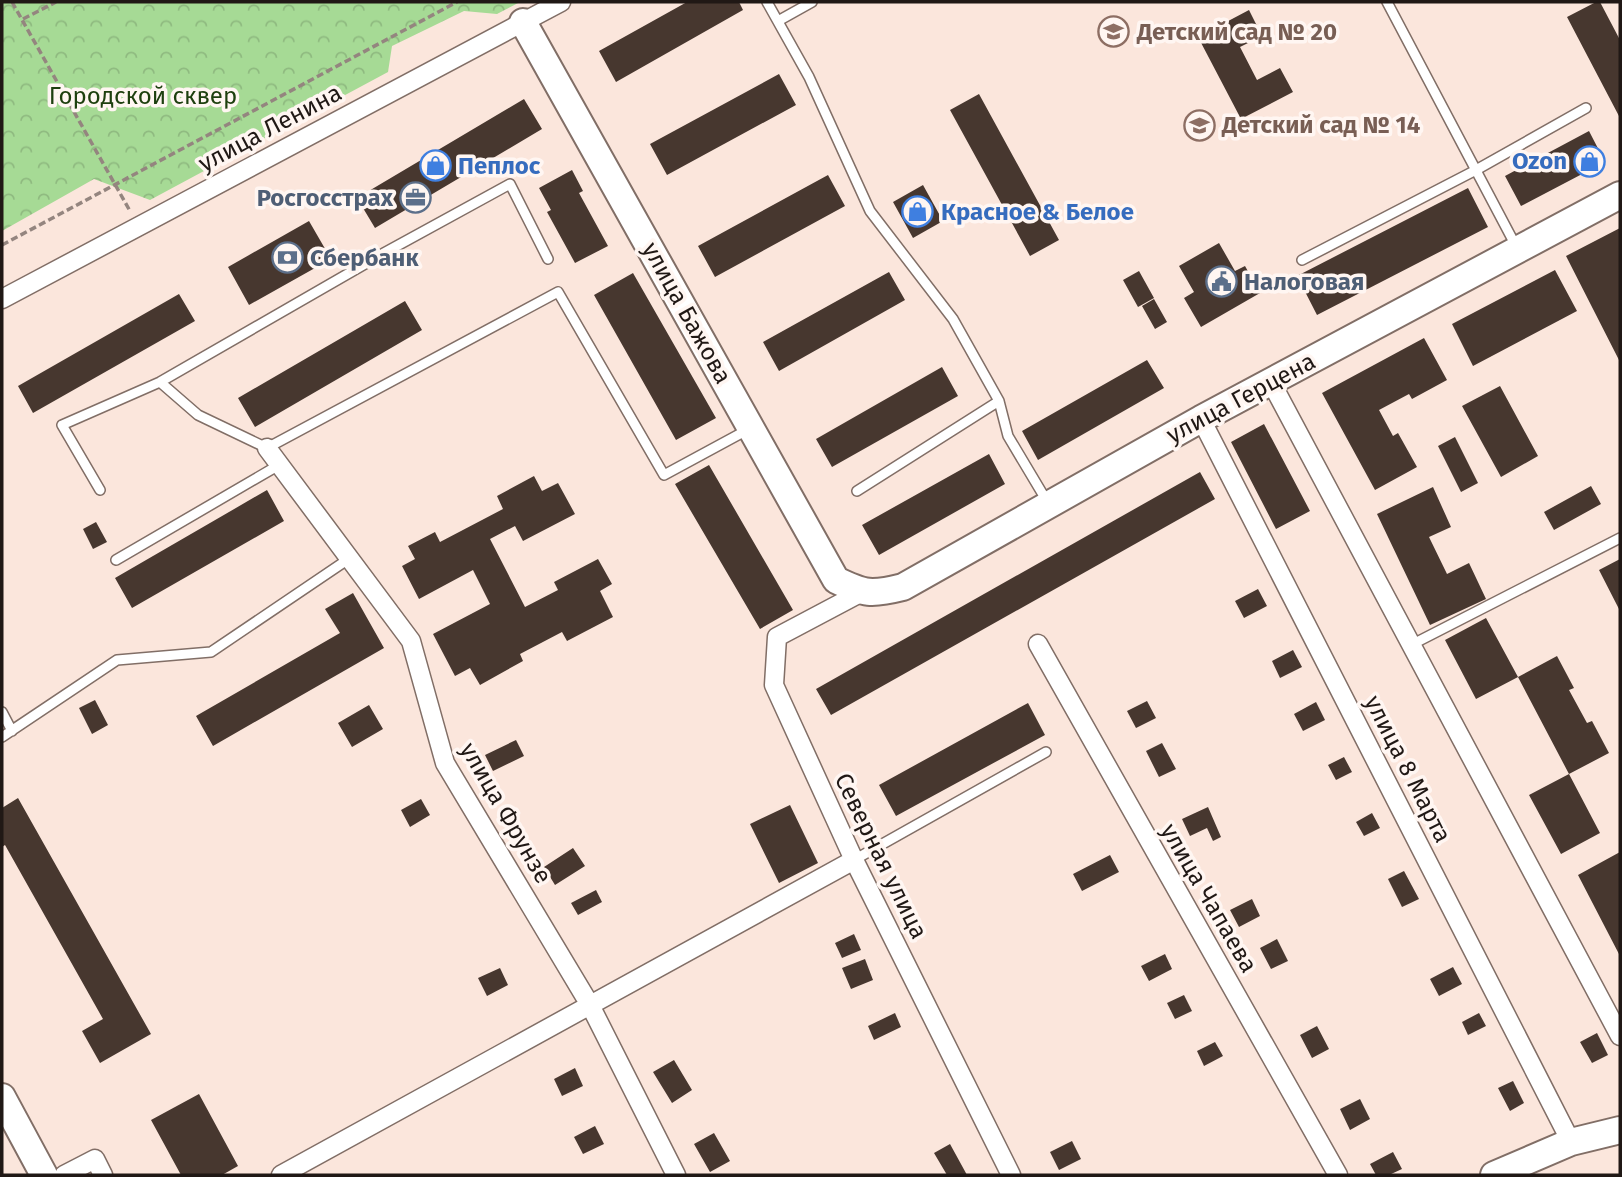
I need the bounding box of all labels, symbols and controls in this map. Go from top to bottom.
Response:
school or university icon: Детский сад № 20 [1097,15,1131,49]
place label: Детский сад № 20 [1136,18,1337,46]
street label: улица Ленина [194,79,346,177]
park label: Городской сквер [49,82,237,110]
school or university icon: Детский сад № 14 [1182,108,1216,142]
place label: Детский сад № 14 [1221,111,1421,139]
shop icon: Ozon [1573,144,1607,178]
place label: Ozon [1512,147,1567,175]
shop icon: Пеплос [418,149,452,183]
place label: Пеплос [458,152,541,180]
office icon: Росгосстрах [399,181,433,215]
place label: Росгосстрах [257,184,394,212]
shop icon: Красное & Белое [901,195,935,229]
place label: Красное & Белое [941,198,1134,226]
street label: улица Бажова [637,237,737,389]
bank icon: Сбербанк [270,241,304,275]
place label: Сбербанк [310,244,419,272]
public building icon: Налоговая [1204,265,1238,299]
place label: Налоговая [1244,268,1364,296]
street label: улица Герцена [1162,347,1320,449]
street label: улица 8 Марта [1359,691,1457,847]
street label: улица Фрунзе [454,738,558,888]
street label: Северная улица [829,769,933,943]
street label: улица Чапаева [1155,818,1263,978]

